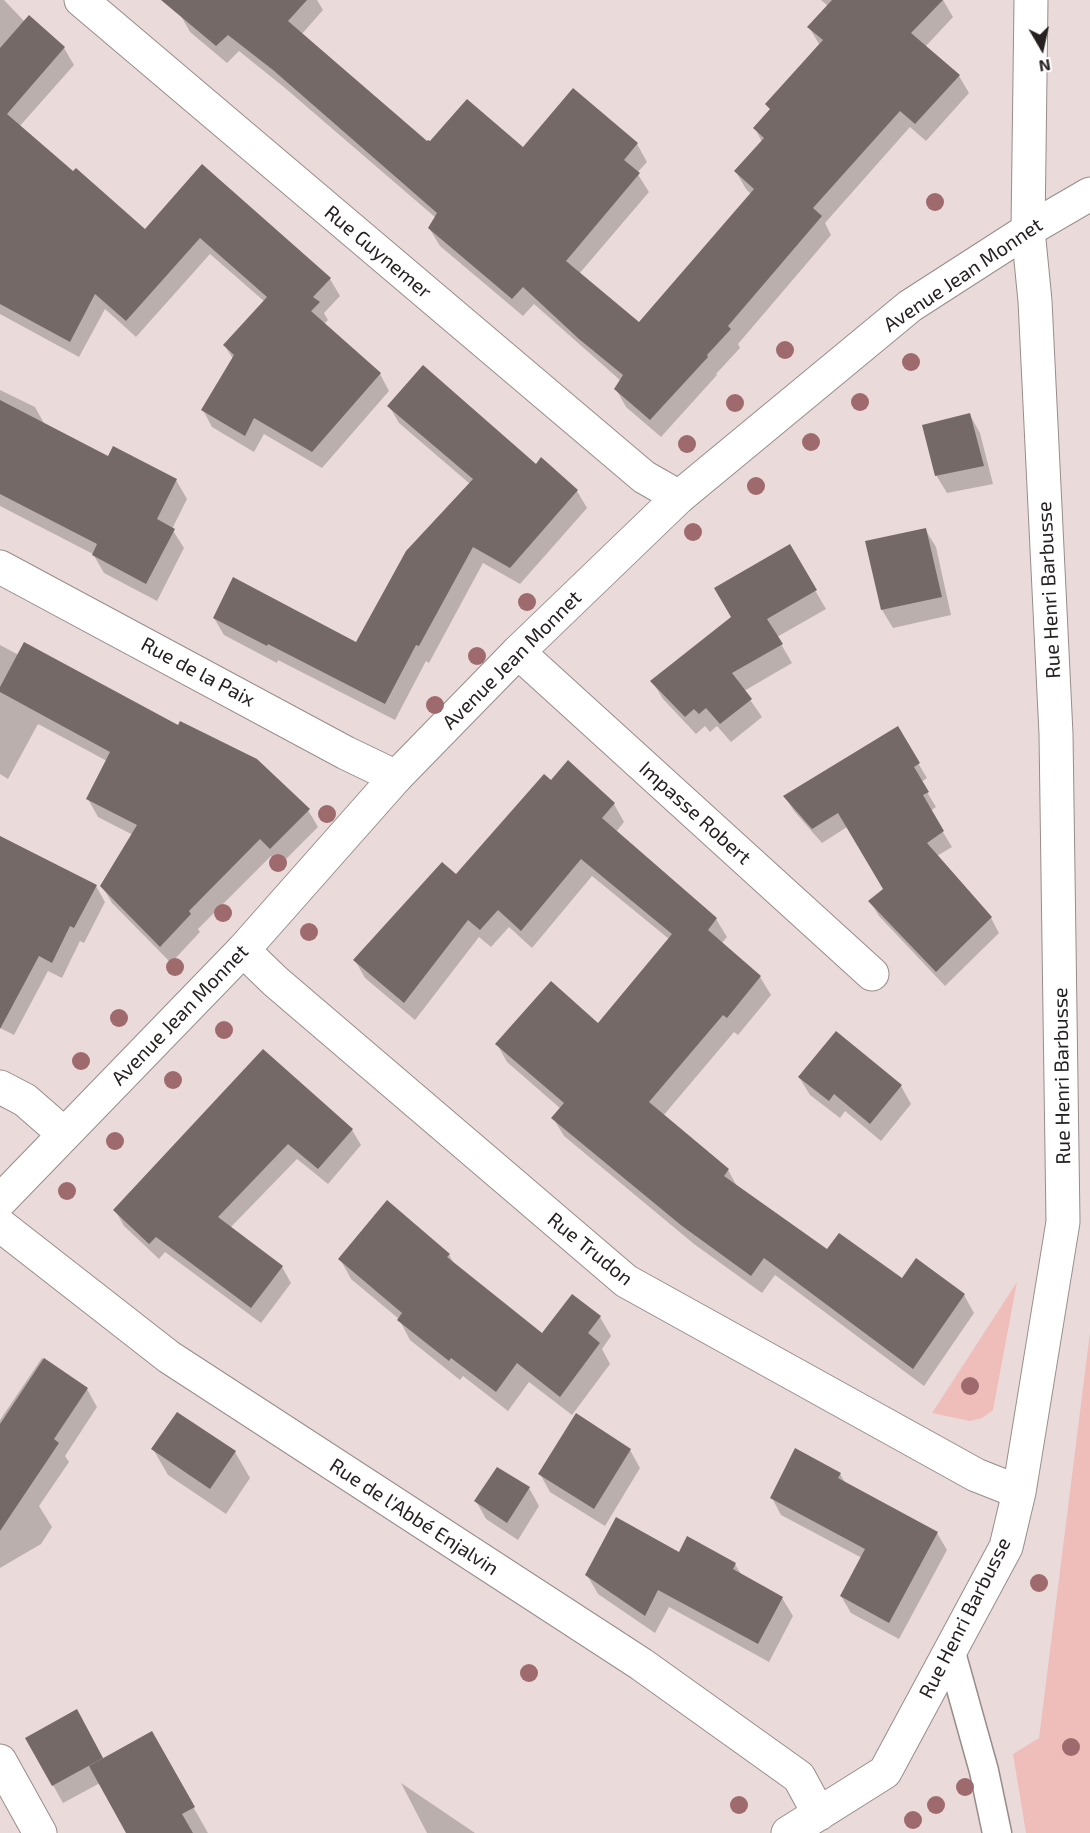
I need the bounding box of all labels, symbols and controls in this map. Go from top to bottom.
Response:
north arrow [1012,18,1072,78]
text: N [1038,56,1052,77]
street label: Rue Guynemer [320,200,436,304]
street label: Avenue Jean Monnet [879,213,1047,337]
street label: Rue Henri Barbusse [1032,501,1066,679]
street label: Avenue Jean Monnet [438,586,586,734]
street label: Rue de la Paix [137,632,259,712]
street label: Impasse Robert [634,756,756,870]
street label: Avenue Jean Monnet [107,940,253,1090]
street label: Rue Henri Barbusse [1048,987,1076,1165]
street label: Rue Trudon [543,1207,637,1291]
street label: Rue de l'Abbé Enjalvin [325,1453,503,1581]
street label: Rue Henri Barbusse [914,1534,1016,1702]

